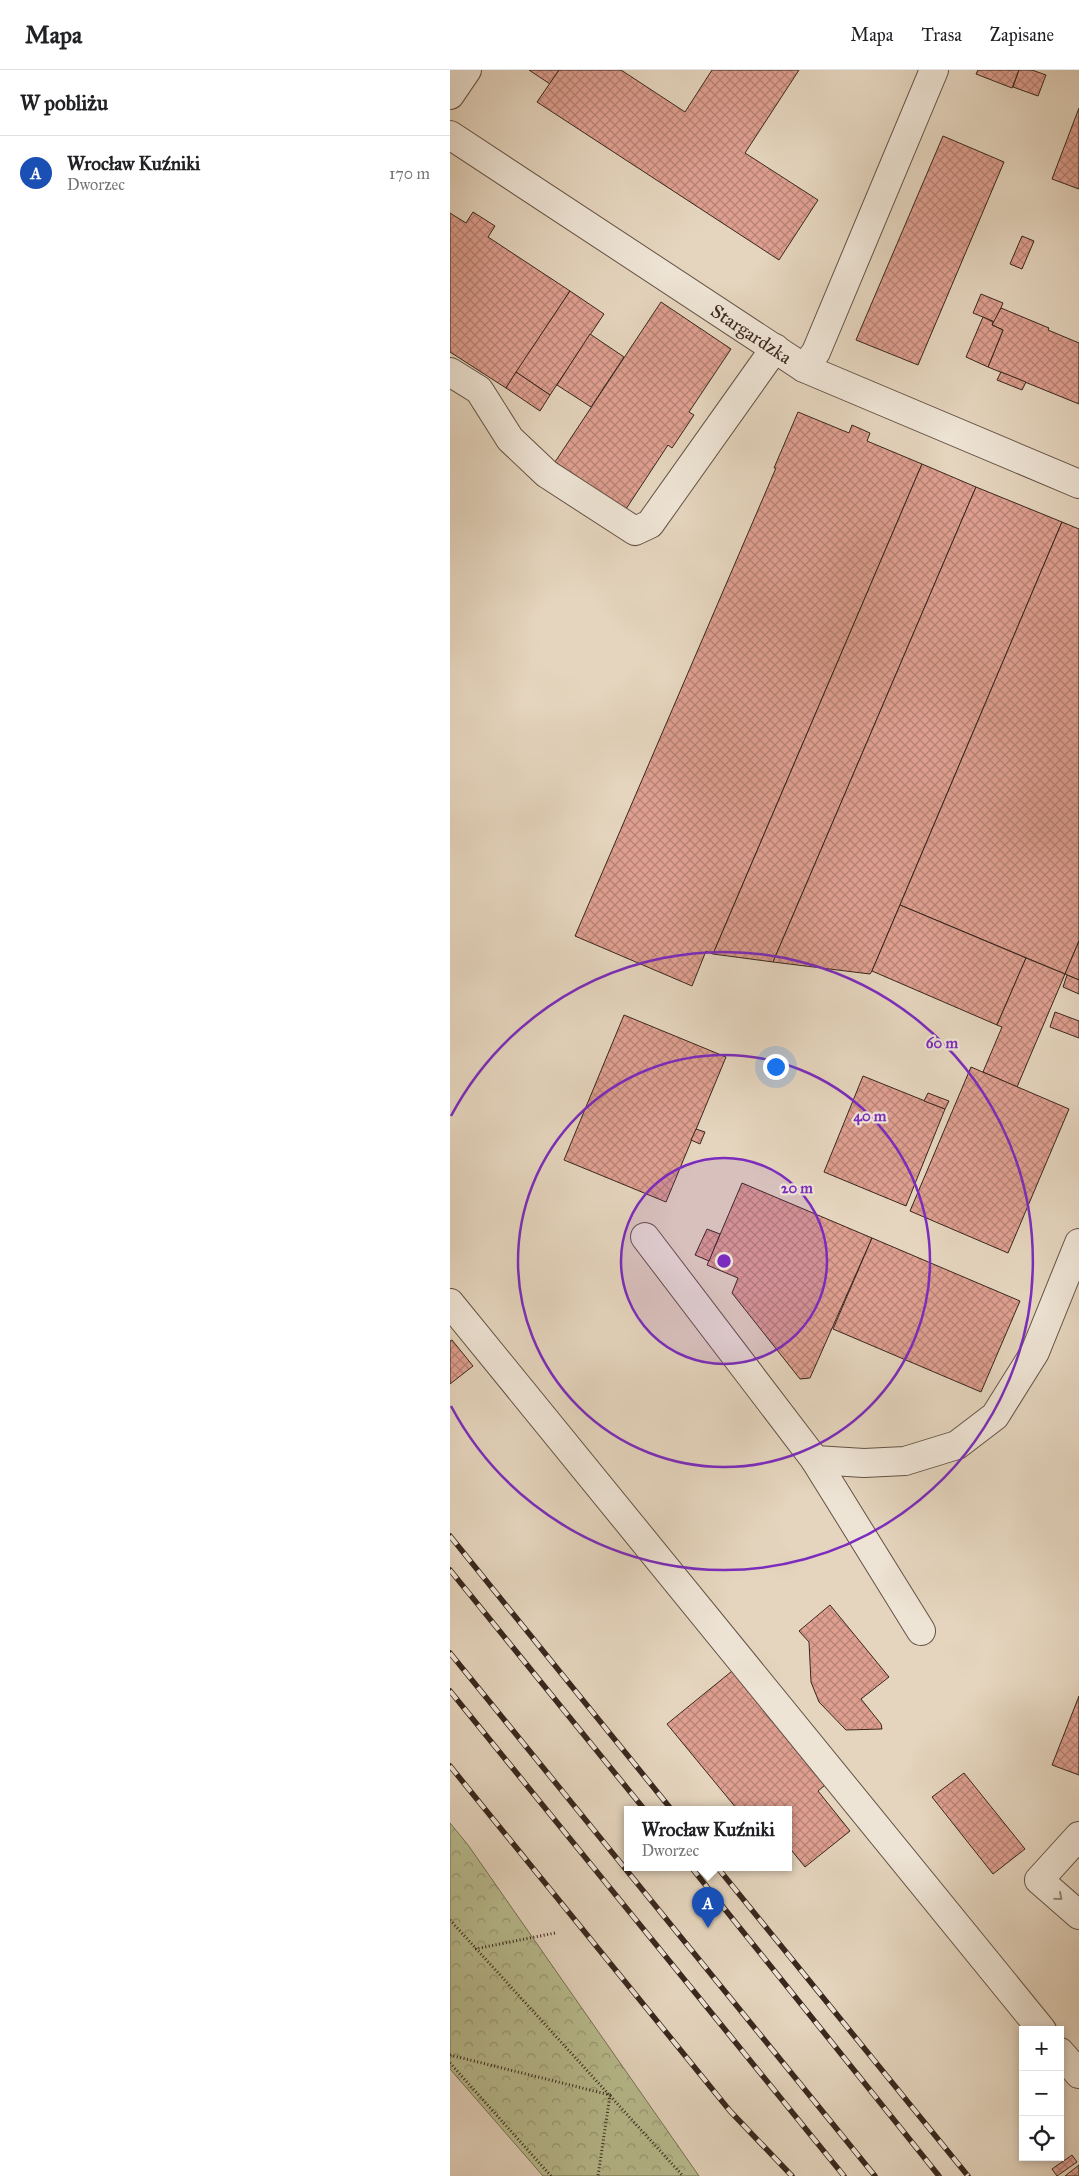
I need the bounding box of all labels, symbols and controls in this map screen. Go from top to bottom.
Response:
text: Mapa [25,20,82,50]
text: Mapa [851,24,893,46]
text: Trasa [921,24,962,46]
text: Zapisane [990,24,1054,46]
text: W pobliżu [20,90,108,116]
text: Wrocław Kuźniki [67,152,200,175]
text: A [31,164,41,183]
text: 170 m [389,164,430,183]
text: Dworzec [67,175,125,194]
street label: Stargardzka [707,299,797,369]
text: 60 m [926,1034,959,1052]
your location [763,1054,789,1080]
text: 40 m [854,1107,887,1126]
text: 20 m [781,1179,813,1197]
centre of rings [715,1252,733,1270]
popup [624,1806,792,1871]
text: Wrocław Kuźniki [641,1818,775,1841]
text: Dworzec [641,1841,699,1860]
pin: A [692,1887,724,1928]
one-way arrow [1053,1891,1062,1900]
map controls [1019,2026,1064,2161]
button: + [1019,2026,1064,2071]
button: − [1019,2071,1064,2116]
button: locate [1019,2116,1064,2161]

